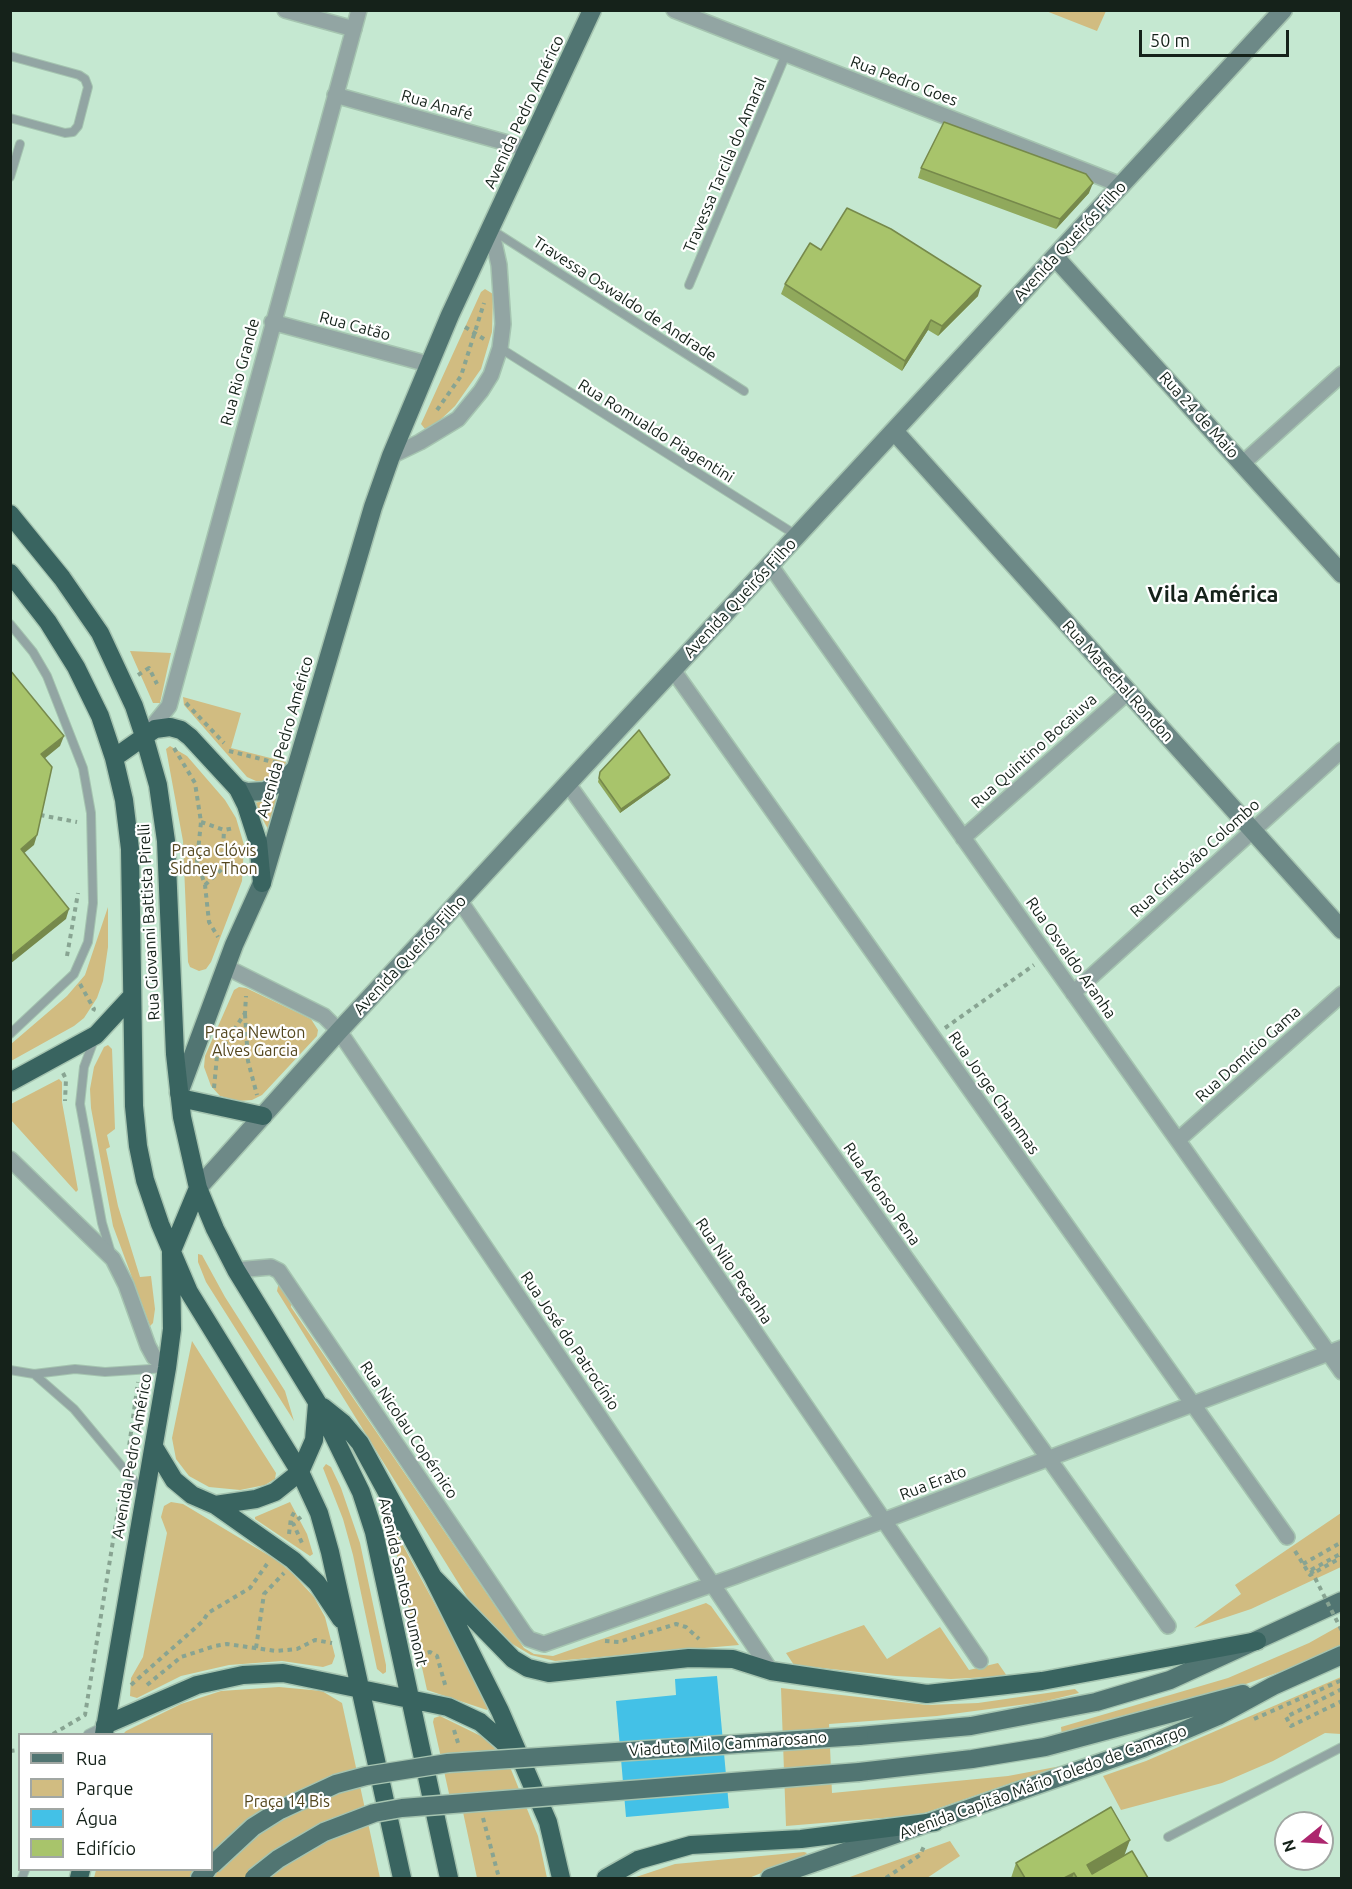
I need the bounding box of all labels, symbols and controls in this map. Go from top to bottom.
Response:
scale bar [1142,18,1292,56]
text: 50 m [1150,30,1190,50]
street label: Avenida Pedro Américo [480,32,568,192]
street label: Rua Pedro Goes [848,52,960,110]
street label: Travessa Tarcila do Amaral [679,75,771,255]
street label: Rua Anafé [399,86,475,124]
street label: Avenida Queirós Filho [1010,177,1130,305]
street label: Travessa Oswaldo de Andrade [530,232,720,366]
street label: Rua Catão [317,307,393,345]
street label: Rua Rio Grande [216,316,264,428]
street label: Rua 24 de Maio [1155,368,1243,462]
street label: Rua Romualdo Piagentini [575,375,737,487]
street label: Avenida Queirós Filho [680,534,800,662]
district label: Vila América [1148,582,1278,608]
street label: Rua Marechal Rondon [1058,616,1178,746]
street label: Avenida Pedro Américo [253,654,317,820]
street label: Rua Quintino Bocaiuva [967,690,1101,812]
street label: Rua Cristóvão Colombo [1126,795,1264,921]
street label: Rua Giovanni Battista Pirelli [134,823,164,1021]
park label: Praça Clóvis Sidney Thon [170,841,258,879]
street label: Avenida Queirós Filho [350,891,470,1019]
street label: Rua Osvaldo Aranha [1022,893,1120,1023]
street label: Rua Domício Gama [1192,1002,1304,1106]
park label: Praça Newton Alves Garcia [205,1023,305,1061]
street label: Rua Jorge Chammas [944,1028,1044,1158]
street label: Rua Afonso Pena [839,1139,925,1249]
street label: Rua Nilo Peçanha [691,1214,777,1328]
street label: Rua José do Patrocínio [516,1268,624,1414]
street label: Rua Nicolau Copérnico [356,1358,462,1502]
street label: Avenida Pedro Américo [108,1372,156,1540]
street label: Rua Erato [897,1462,969,1504]
street label: Avenida Santos Dumont [374,1496,432,1668]
street label: Avenida Capitão Mário Toledo de Camargo [897,1721,1189,1843]
street label: Viaduto Milo Cammarosano [628,1727,828,1761]
legend [18,1733,213,1871]
text: Rua [76,1748,107,1768]
text: Parque [76,1778,133,1798]
park label: Praça 14 Bis [244,1792,330,1812]
text: Água [76,1808,118,1828]
north arrow [1274,1811,1334,1871]
text: N [1278,1837,1299,1854]
text: Edifício [76,1838,136,1858]

